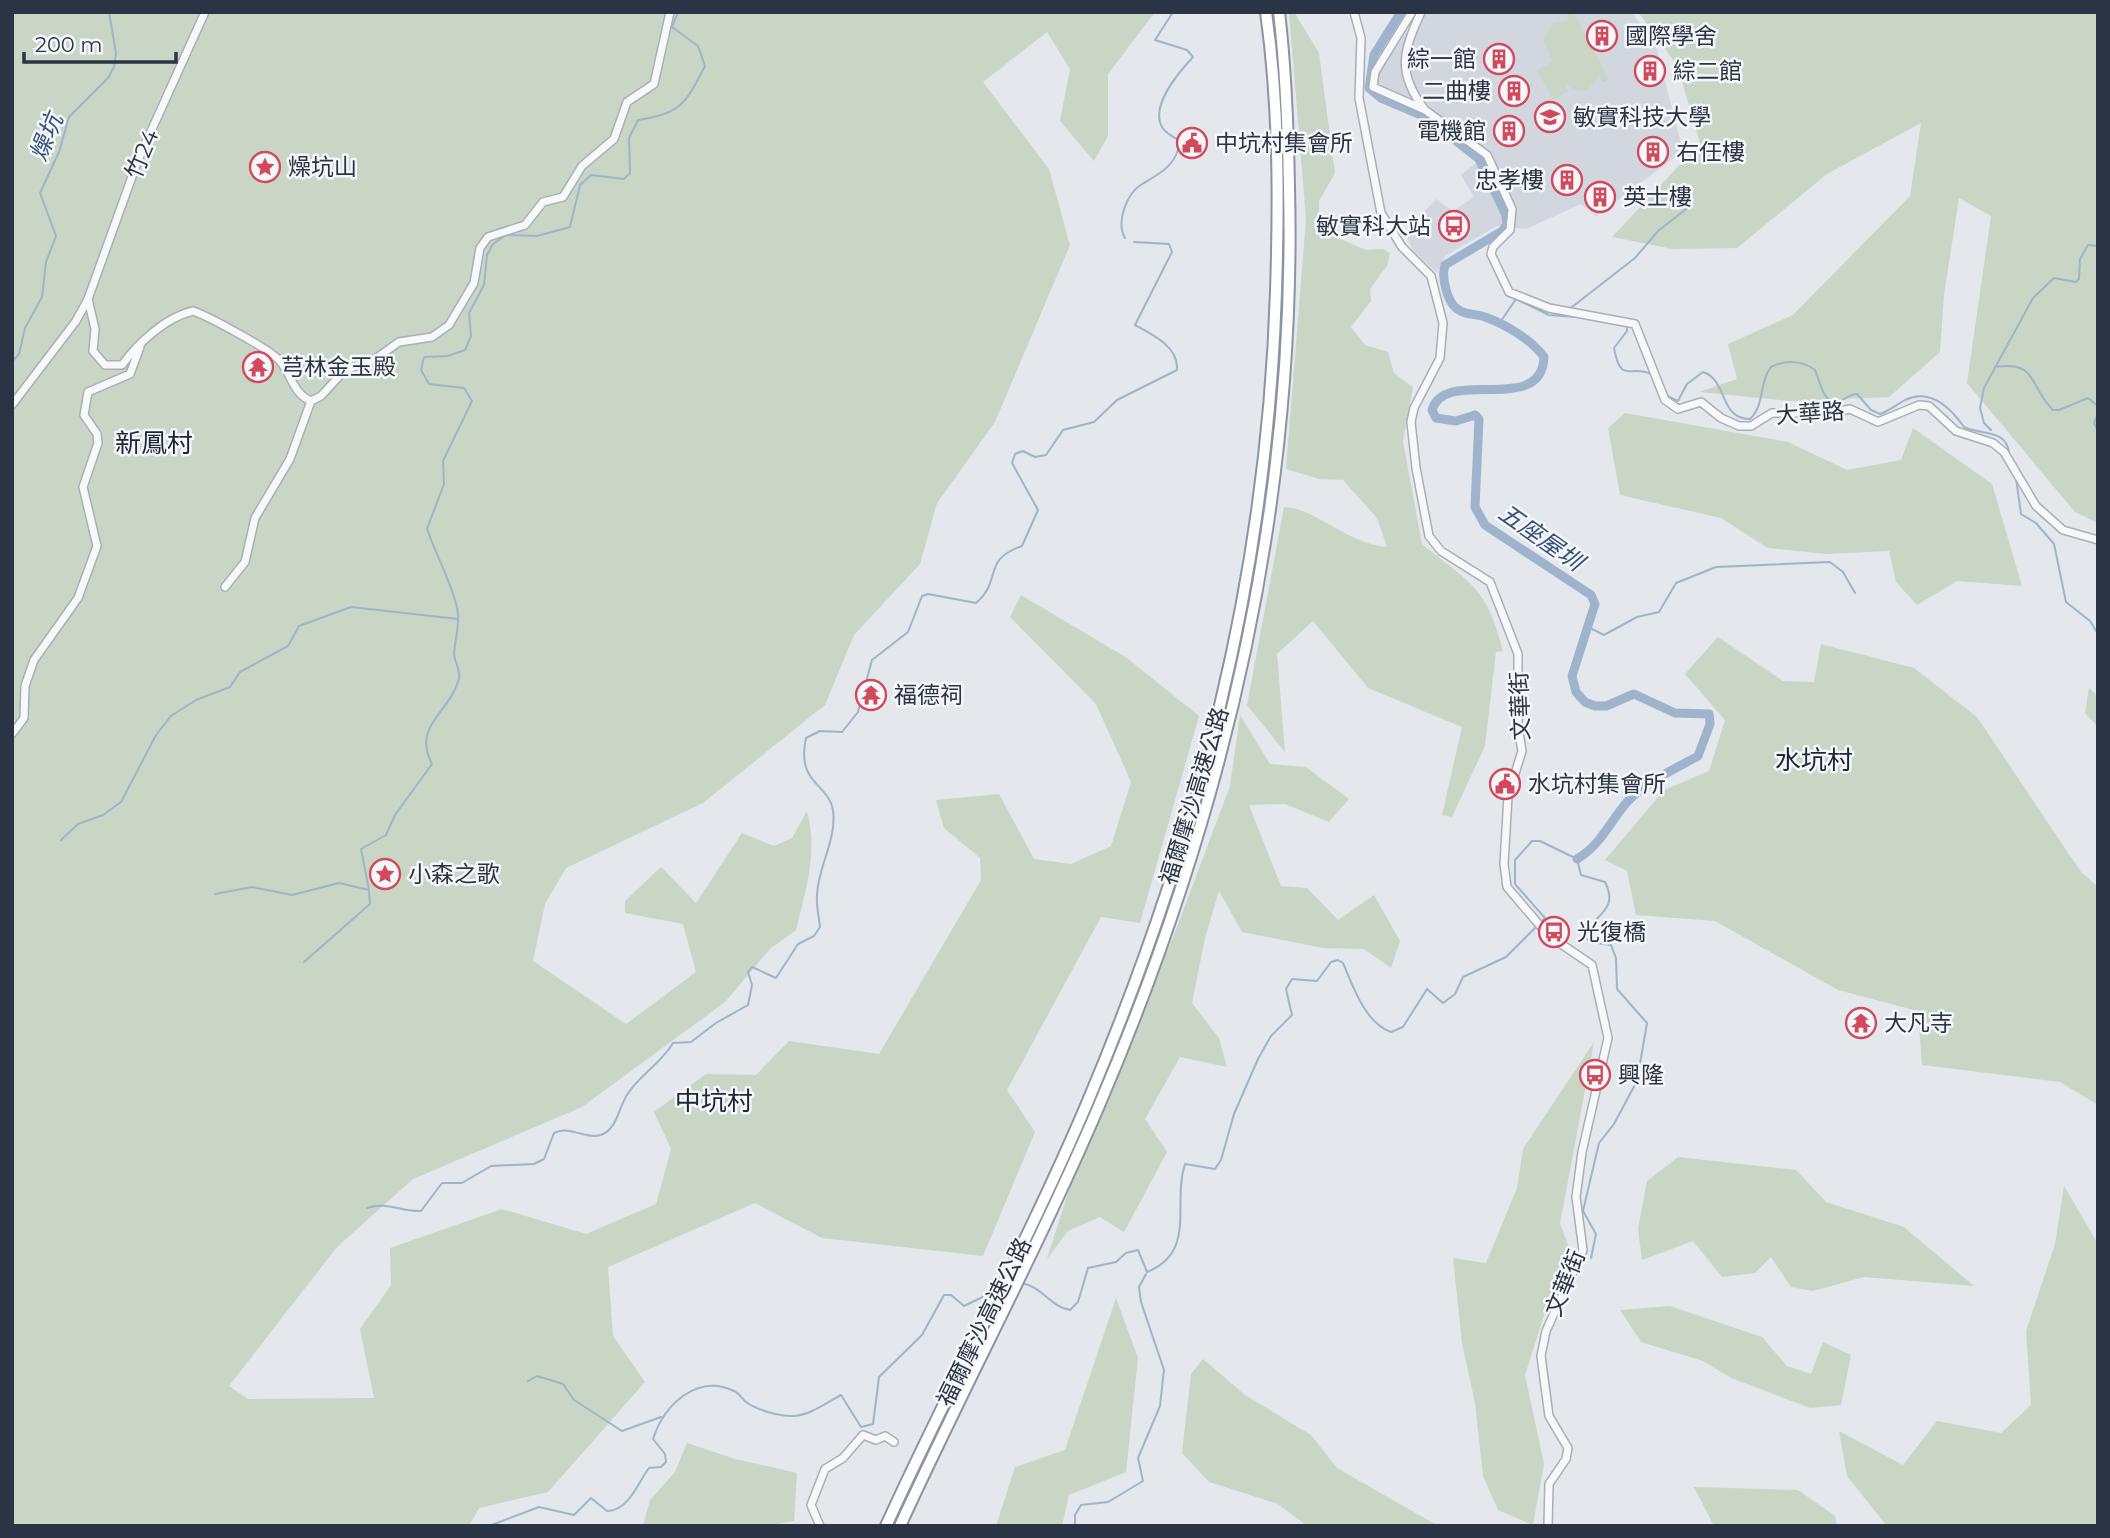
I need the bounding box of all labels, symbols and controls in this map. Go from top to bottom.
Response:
building icon: 國際學舍 [1585,19,1619,53]
scale bar [24,21,177,65]
place label: 國際學舍 [1625,22,1717,50]
text: 200 m [35,32,102,57]
building icon: 綜一館 [1482,42,1516,76]
place label: 綜一館 [1407,45,1476,73]
building icon: 綜二館 [1633,54,1667,88]
place label: 綜二館 [1673,57,1742,85]
building icon: 二曲樓 [1497,74,1531,108]
place label: 二曲樓 [1422,77,1491,105]
school or university icon: 敏實科技大學 [1533,100,1567,134]
place label: 敏實科技大學 [1573,103,1711,131]
water label: 燥坑 [23,106,70,165]
building icon: 電機館 [1492,114,1526,148]
place label: 電機館 [1417,117,1486,145]
street label: 竹24 [119,125,165,183]
public building icon: 中坑村集會所 [1175,126,1209,160]
place label: 中坑村集會所 [1215,129,1353,157]
building icon: 右任樓 [1636,135,1670,169]
place label: 右任樓 [1676,138,1745,166]
place icon: 燥坑山 [248,150,282,184]
place label: 燥坑山 [288,153,357,181]
building icon: 忠孝樓 [1550,163,1584,197]
place label: 忠孝樓 [1475,166,1544,194]
building icon: 英士樓 [1583,180,1617,214]
place label: 英士樓 [1623,183,1692,211]
bus stop icon: 敏實科大站 [1437,209,1471,243]
place label: 敏實科大站 [1316,212,1431,240]
temple icon: 芎林金玉殿 [241,350,275,384]
place label: 芎林金玉殿 [281,353,396,381]
street label: 大華路 [1775,397,1845,429]
district label: 新鳳村 [115,427,193,459]
water label: 五座屋圳 [1493,498,1591,578]
street label: 文華街 [1505,671,1535,741]
temple icon: 福德祠 [854,678,888,712]
place label: 福德祠 [894,681,963,709]
street label: 福爾摩沙高速公路 [1154,704,1234,888]
district label: 水坑村 [1775,744,1853,776]
public building icon: 水坑村集會所 [1488,767,1522,801]
place label: 水坑村集會所 [1528,770,1666,798]
place icon: 小森之歌 [368,857,402,891]
place label: 小森之歌 [408,860,500,888]
bus stop icon: 光復橋 [1537,915,1571,949]
place label: 光復橋 [1577,918,1646,946]
temple icon: 大凡寺 [1844,1006,1878,1040]
place label: 大凡寺 [1884,1009,1953,1037]
bus stop icon: 興隆 [1578,1058,1612,1092]
place label: 興隆 [1618,1061,1664,1089]
district label: 中坑村 [675,1085,753,1117]
street label: 福爾摩沙高速公路 [931,1233,1037,1411]
street label: 文華街 [1539,1246,1591,1320]

